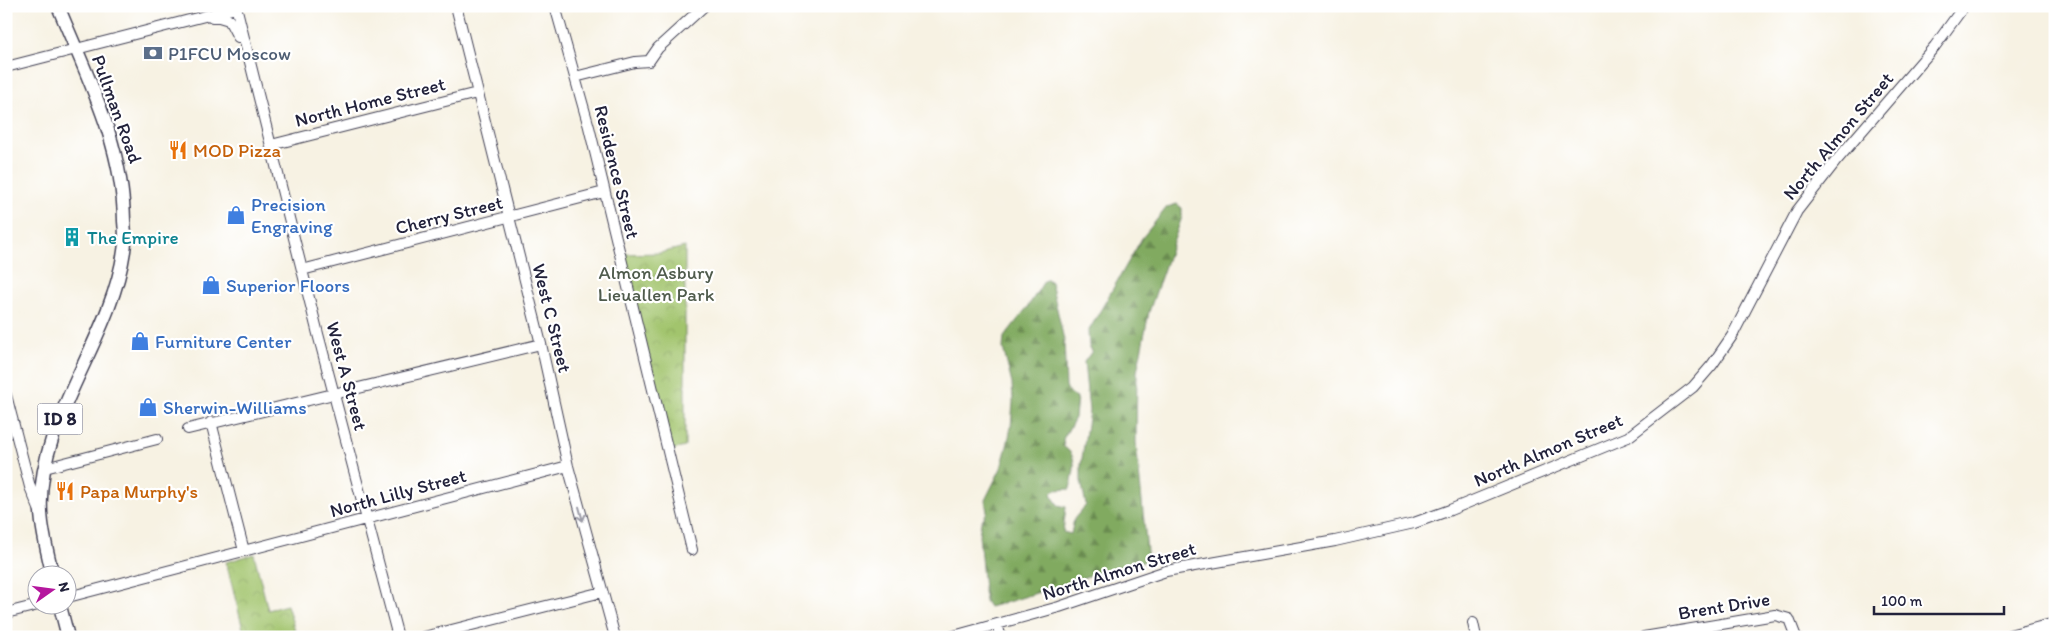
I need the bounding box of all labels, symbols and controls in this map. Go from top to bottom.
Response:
bank icon: P1FCU Moscow [142,42,164,64]
place label: P1FCU Moscow [168,42,291,65]
street label: Pullman Road [87,52,147,166]
street label: North Almon Street [1778,68,1898,204]
street label: North Home Street [292,72,448,132]
street label: Residence Street [589,103,645,241]
restaurant icon: MOD Pizza [167,139,189,161]
place label: MOD Pizza [193,139,281,162]
street label: Cherry Street [393,191,505,239]
place label: Precision Engraving [251,193,333,238]
shop icon: Precision Engraving [225,204,247,226]
building icon: The Empire [61,226,83,248]
place label: The Empire [87,226,179,249]
street label: West C Street [527,261,577,375]
park label: Almon Asbury Lieuallen Park [598,261,715,306]
shop icon: Superior Floors [200,274,222,296]
place label: Superior Floors [226,274,350,297]
street label: West A Street [321,319,373,433]
shop icon: Furniture Center [129,330,151,352]
place label: Furniture Center [155,330,292,353]
shop icon: Sherwin-Williams [137,396,159,418]
place label: Sherwin-Williams [163,396,307,419]
road number: ID 8 [38,404,82,434]
street label: North Almon Street [1470,408,1626,492]
street label: North Lilly Street [327,464,469,522]
restaurant icon: Papa Murphy's [54,480,76,502]
place label: Papa Murphy's [80,480,198,503]
one-way arrow [577,505,586,521]
street label: North Almon Street [1039,537,1199,605]
north arrow [28,566,78,616]
text: N [55,580,74,594]
scale bar [1874,583,2004,615]
street label: Brent Drive [1676,587,1772,625]
text: 100 m [1881,592,1923,610]

